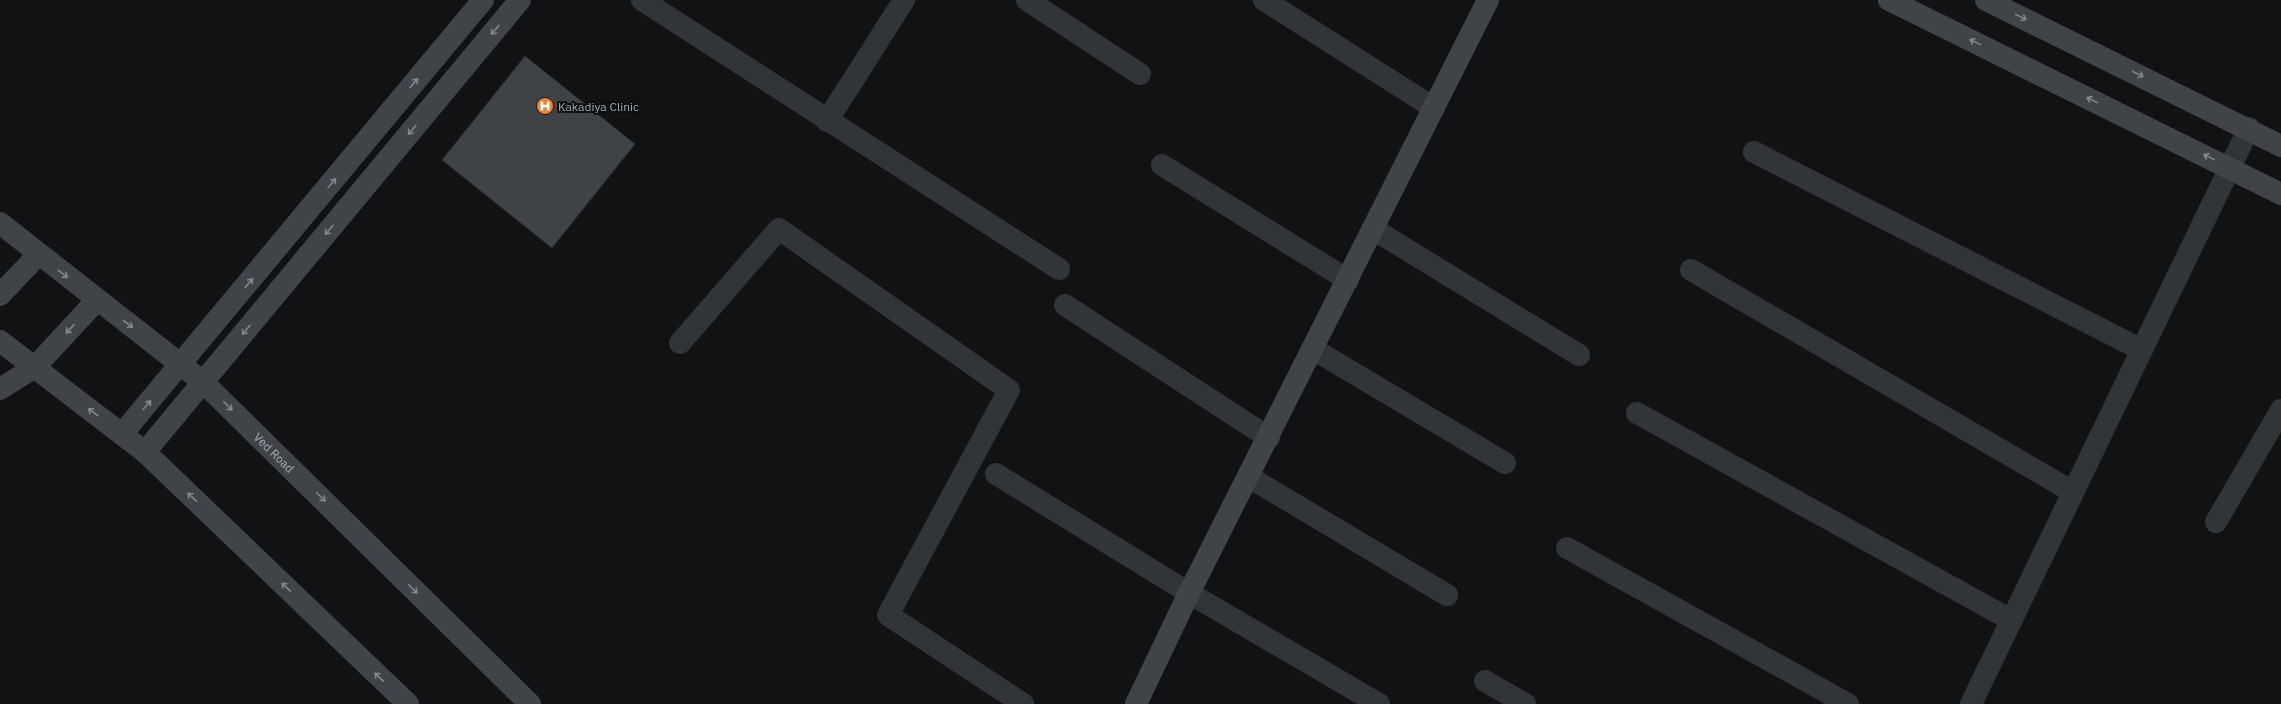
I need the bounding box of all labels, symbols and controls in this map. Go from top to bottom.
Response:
one-way arrow [2015,14,2027,21]
one-way arrow [491,25,500,35]
one-way arrow [1970,38,1982,45]
one-way arrow [2131,71,2143,78]
one-way arrow [410,78,419,88]
hospital icon: Kakadiya Clinic [535,96,555,116]
one-way arrow [2086,96,2098,103]
place label: Kakadiya Clinic [558,99,639,114]
one-way arrow [408,125,417,135]
one-way arrow [2203,153,2215,160]
one-way arrow [327,178,336,188]
one-way arrow [325,225,334,235]
one-way arrow [58,269,69,278]
one-way arrow [244,278,253,289]
one-way arrow [122,319,133,328]
one-way arrow [66,323,75,334]
one-way arrow [242,325,251,335]
one-way arrow [143,399,152,410]
one-way arrow [223,401,233,411]
one-way arrow [88,408,99,416]
street label: Ved Road [251,429,298,476]
one-way arrow [187,492,197,502]
one-way arrow [315,492,325,502]
one-way arrow [281,582,291,592]
one-way arrow [408,584,418,594]
one-way arrow [374,672,384,682]

